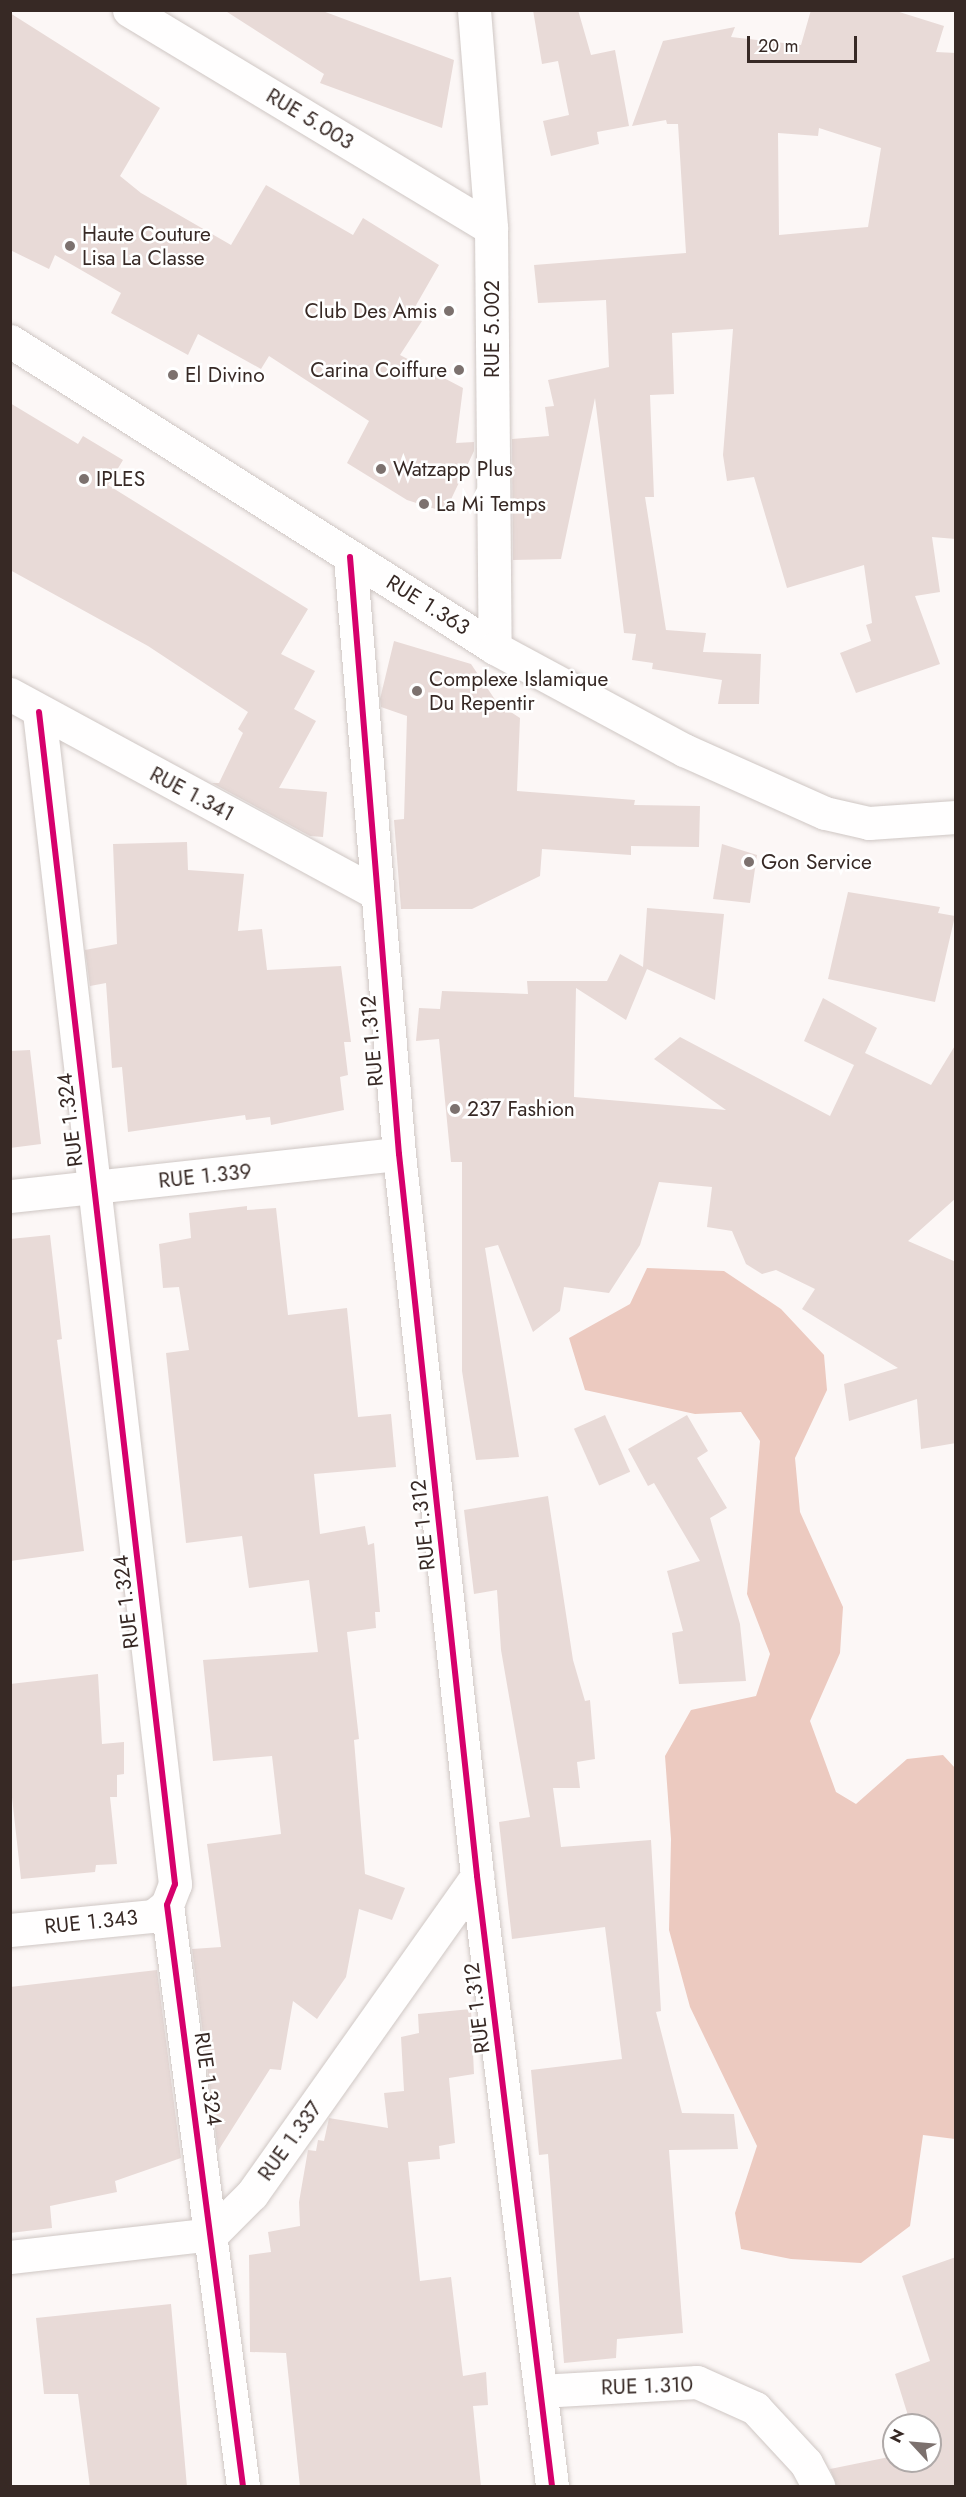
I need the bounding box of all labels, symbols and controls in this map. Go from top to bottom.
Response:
scale bar [750,24,860,62]
text: 20 m [758,33,798,59]
street label: RUE 5.003 [262,83,358,155]
place label: Haute Couture Lisa La Classe [82,221,211,271]
marker: Haute Couture Lisa La Classe [63,239,77,253]
street label: RUE 5.002 [479,280,505,378]
place label: Club Des Amis [304,298,437,324]
marker: Club Des Amis [442,304,456,318]
place label: Carina Coiffure [310,357,447,383]
place label: El Divino [185,362,265,388]
marker: Carina Coiffure [452,363,466,377]
marker: El Divino [166,368,180,382]
place label: Watzapp Plus [393,456,513,482]
marker: Watzapp Plus [374,462,388,476]
place label: IPLES [96,466,145,492]
marker: IPLES [77,472,91,486]
place label: La Mi Temps [436,491,546,517]
marker: La Mi Temps [417,497,431,511]
street label: RUE 1.363 [382,570,474,640]
place label: Complexe Islamique Du Repentir [429,666,608,716]
marker: Complexe Islamique Du Repentir [410,684,424,698]
street label: RUE 1.341 [146,761,238,827]
place label: Gon Service [761,849,872,875]
marker: Gon Service [742,855,756,869]
street label: RUE 1.312 [355,994,389,1088]
street label: RUE 1.324 [52,1072,88,1168]
place label: 237 Fashion [467,1096,575,1122]
marker: 237 Fashion [448,1102,462,1116]
street label: RUE 1.339 [157,1159,253,1193]
street label: RUE 1.312 [406,1478,440,1572]
street label: RUE 1.324 [108,1554,144,1650]
street label: RUE 1.343 [43,1905,139,1939]
street label: RUE 1.312 [459,1961,495,2055]
street label: RUE 1.324 [189,2031,227,2127]
street label: RUE 1.337 [253,2096,327,2186]
street label: RUE 1.310 [601,2372,693,2400]
north arrow [882,2413,942,2473]
text: N [884,2425,910,2447]

